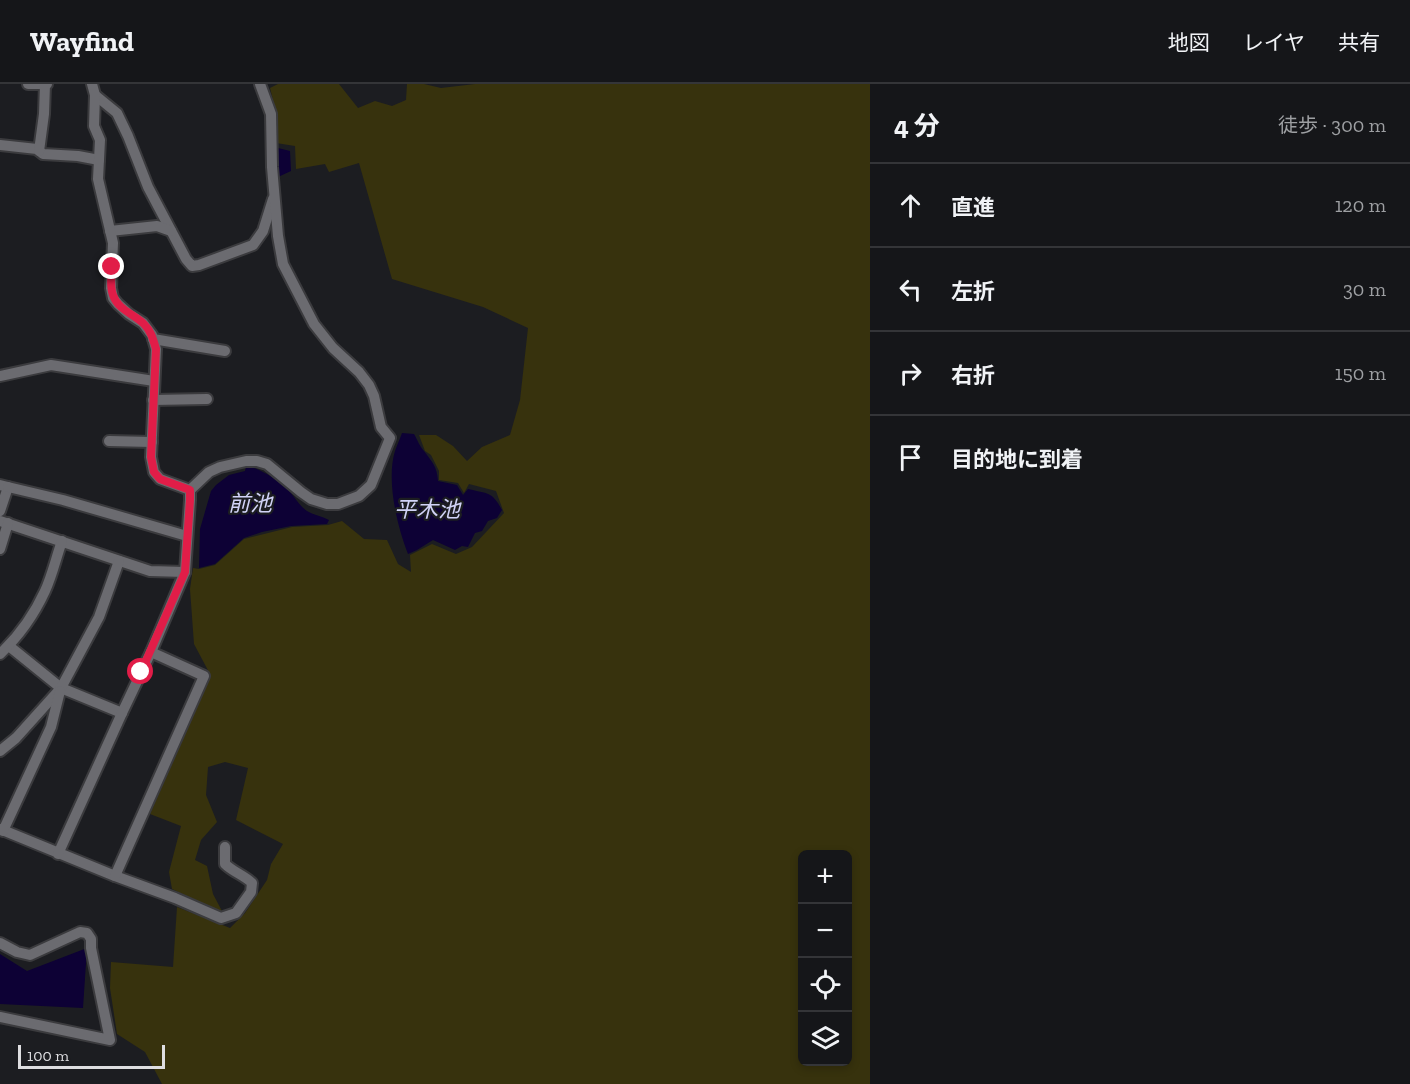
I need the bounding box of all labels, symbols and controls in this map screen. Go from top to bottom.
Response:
text: Wayfind [30,25,134,58]
text: 地図 [1168,30,1210,55]
text: レイヤ [1243,30,1305,55]
text: 共有 [1338,30,1380,55]
text: 4 分 [894,110,940,142]
text: 徒歩 · 300 m [1278,113,1386,137]
icon: ahead [894,189,927,222]
text: 120 m [1335,193,1386,217]
text: 直進 [951,194,995,221]
route end [98,253,124,279]
icon: left [894,273,927,306]
text: 30 m [1343,277,1386,301]
text: 左折 [951,278,995,305]
icon: right [894,357,927,390]
text: 150 m [1335,361,1386,385]
text: 右折 [951,362,995,389]
icon: arrive [894,441,927,474]
text: 目的地に到着 [951,446,1083,473]
water label: 前池 [228,490,274,517]
water label: 平木池 [394,496,462,523]
route start [127,658,153,684]
map controls [798,850,852,1066]
button: + [798,850,852,904]
button: − [798,904,852,958]
button: locate [798,958,852,1012]
button: layers [798,1012,852,1066]
scale bar [18,1042,165,1070]
text: 100 m [27,1046,69,1065]

